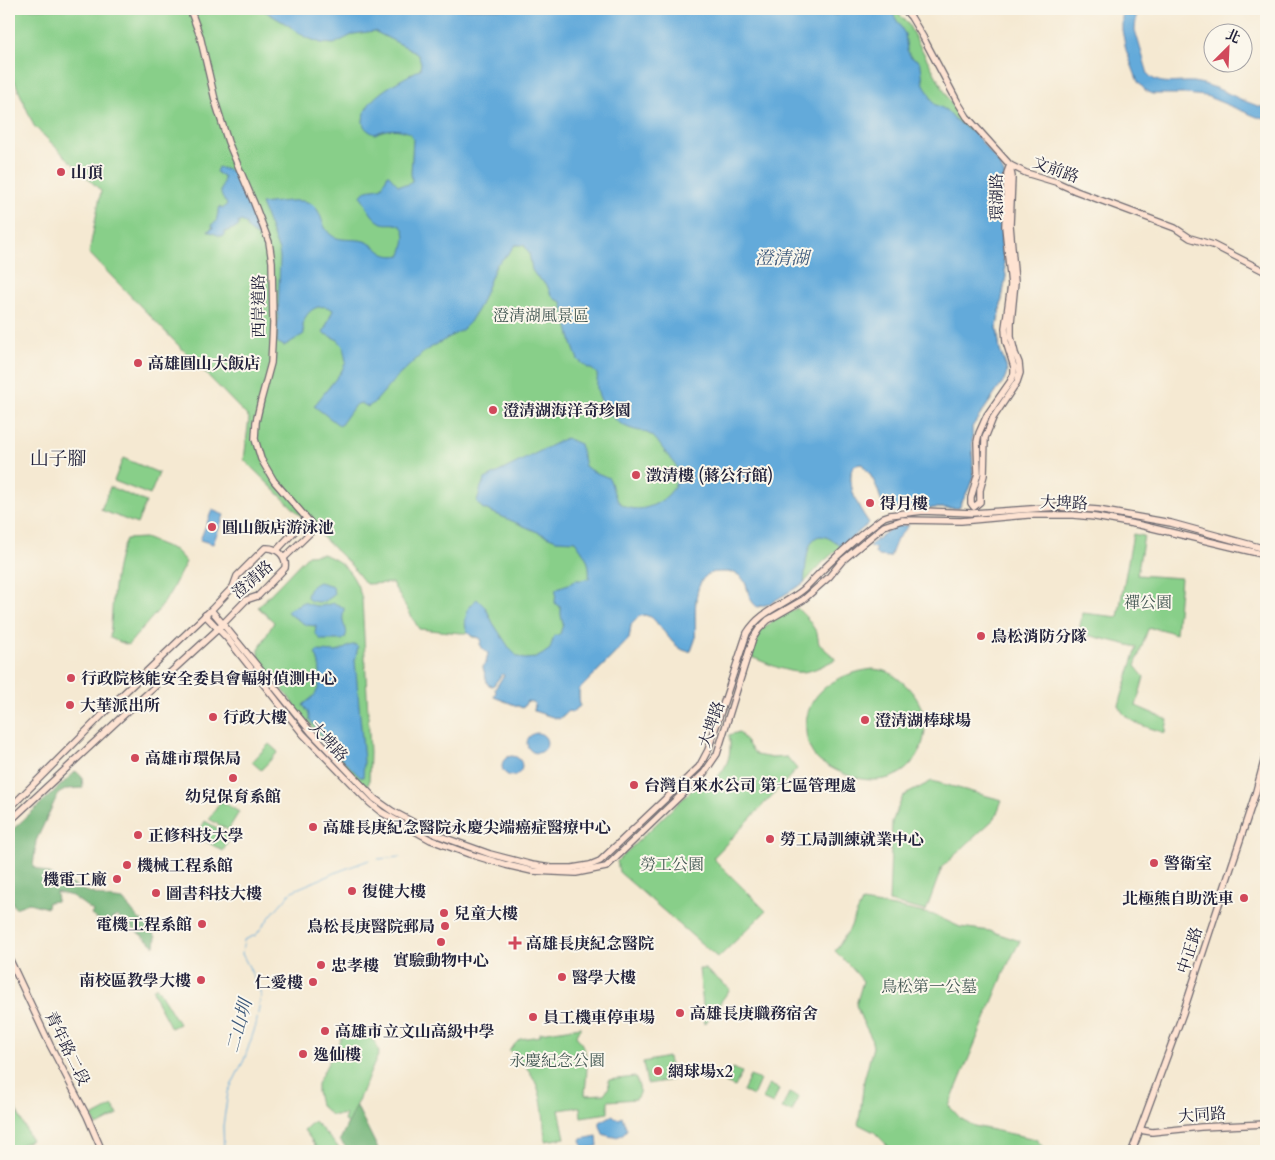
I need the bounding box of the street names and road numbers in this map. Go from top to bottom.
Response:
street label: 文前路 [1029,151,1082,188]
street label: 環湖路 [986,173,1008,221]
street label: 西岸道路 [248,274,270,338]
street label: 大埤路 [1040,491,1088,515]
street label: 澄清路 [227,556,278,604]
street label: 大埤路 [694,698,730,751]
street label: 大埤路 [304,717,353,767]
street label: 中正路 [1172,924,1208,977]
street label: 青年路二段 [40,1008,95,1089]
street label: 大同路 [1177,1102,1227,1128]

